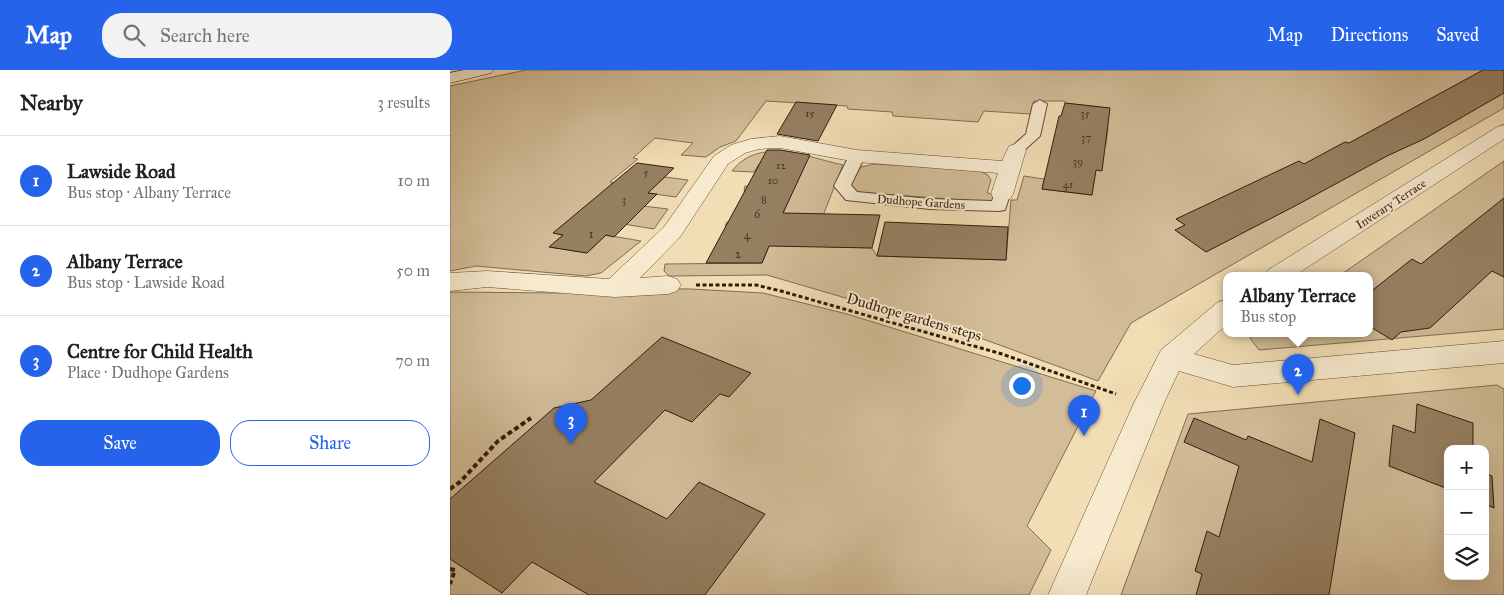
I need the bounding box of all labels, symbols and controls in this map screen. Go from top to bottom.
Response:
search box [102,13,452,58]
text: Map [25,20,72,50]
icon: search [120,21,148,49]
text: Search here [160,24,250,47]
text: Map [1267,24,1303,46]
text: Directions [1331,24,1408,46]
text: Saved [1436,24,1479,46]
text: Nearby [20,90,83,116]
text: 3 results [377,93,430,112]
house number: 15 [805,107,815,120]
house number: 35 [1080,107,1090,120]
house number: 37 [1081,131,1091,144]
house number: 39 [1073,155,1083,168]
house number: 12 [776,159,786,172]
text: Lawside Road [67,160,176,183]
house number: 5 [643,166,649,179]
text: 1 [33,171,39,190]
text: 10 m [398,171,430,190]
house number: 10 [768,174,778,187]
street label: Inverary Terrace [1353,176,1429,232]
house number: 41 [1063,178,1073,191]
text: Bus stop · Albany Terrace [67,183,231,202]
street label: Dudhope Gardens [876,192,966,212]
house number: 3 [622,193,626,206]
house number: 8 [761,193,767,206]
house number: 6 [754,207,761,221]
house number: 1 [589,227,594,241]
house number: 4 [744,228,751,242]
house number: 2 [735,247,741,261]
text: Albany Terrace [67,250,183,273]
text: 2 [32,261,40,280]
text: 50 m [396,261,430,280]
popup [1223,272,1373,337]
text: Bus stop · Lawside Road [67,273,225,292]
text: Albany Terrace [1240,284,1356,307]
street label: Dudhope gardens steps [844,289,984,345]
text: Bus stop [1240,307,1296,326]
text: Centre for Child Health [67,340,253,363]
text: 3 [33,351,39,370]
text: 70 m [395,351,430,370]
pin: 2 [1282,354,1314,395]
text: Place · Dudhope Gardens [67,363,229,382]
your location [1009,373,1035,399]
pin: 1 [1068,395,1100,436]
pin: 3 [555,403,587,444]
button: Save [20,420,220,466]
button: Share [230,420,430,466]
map controls [1444,445,1489,580]
button: + [1444,445,1489,490]
button: − [1444,490,1489,535]
button: layers [1444,535,1489,580]

